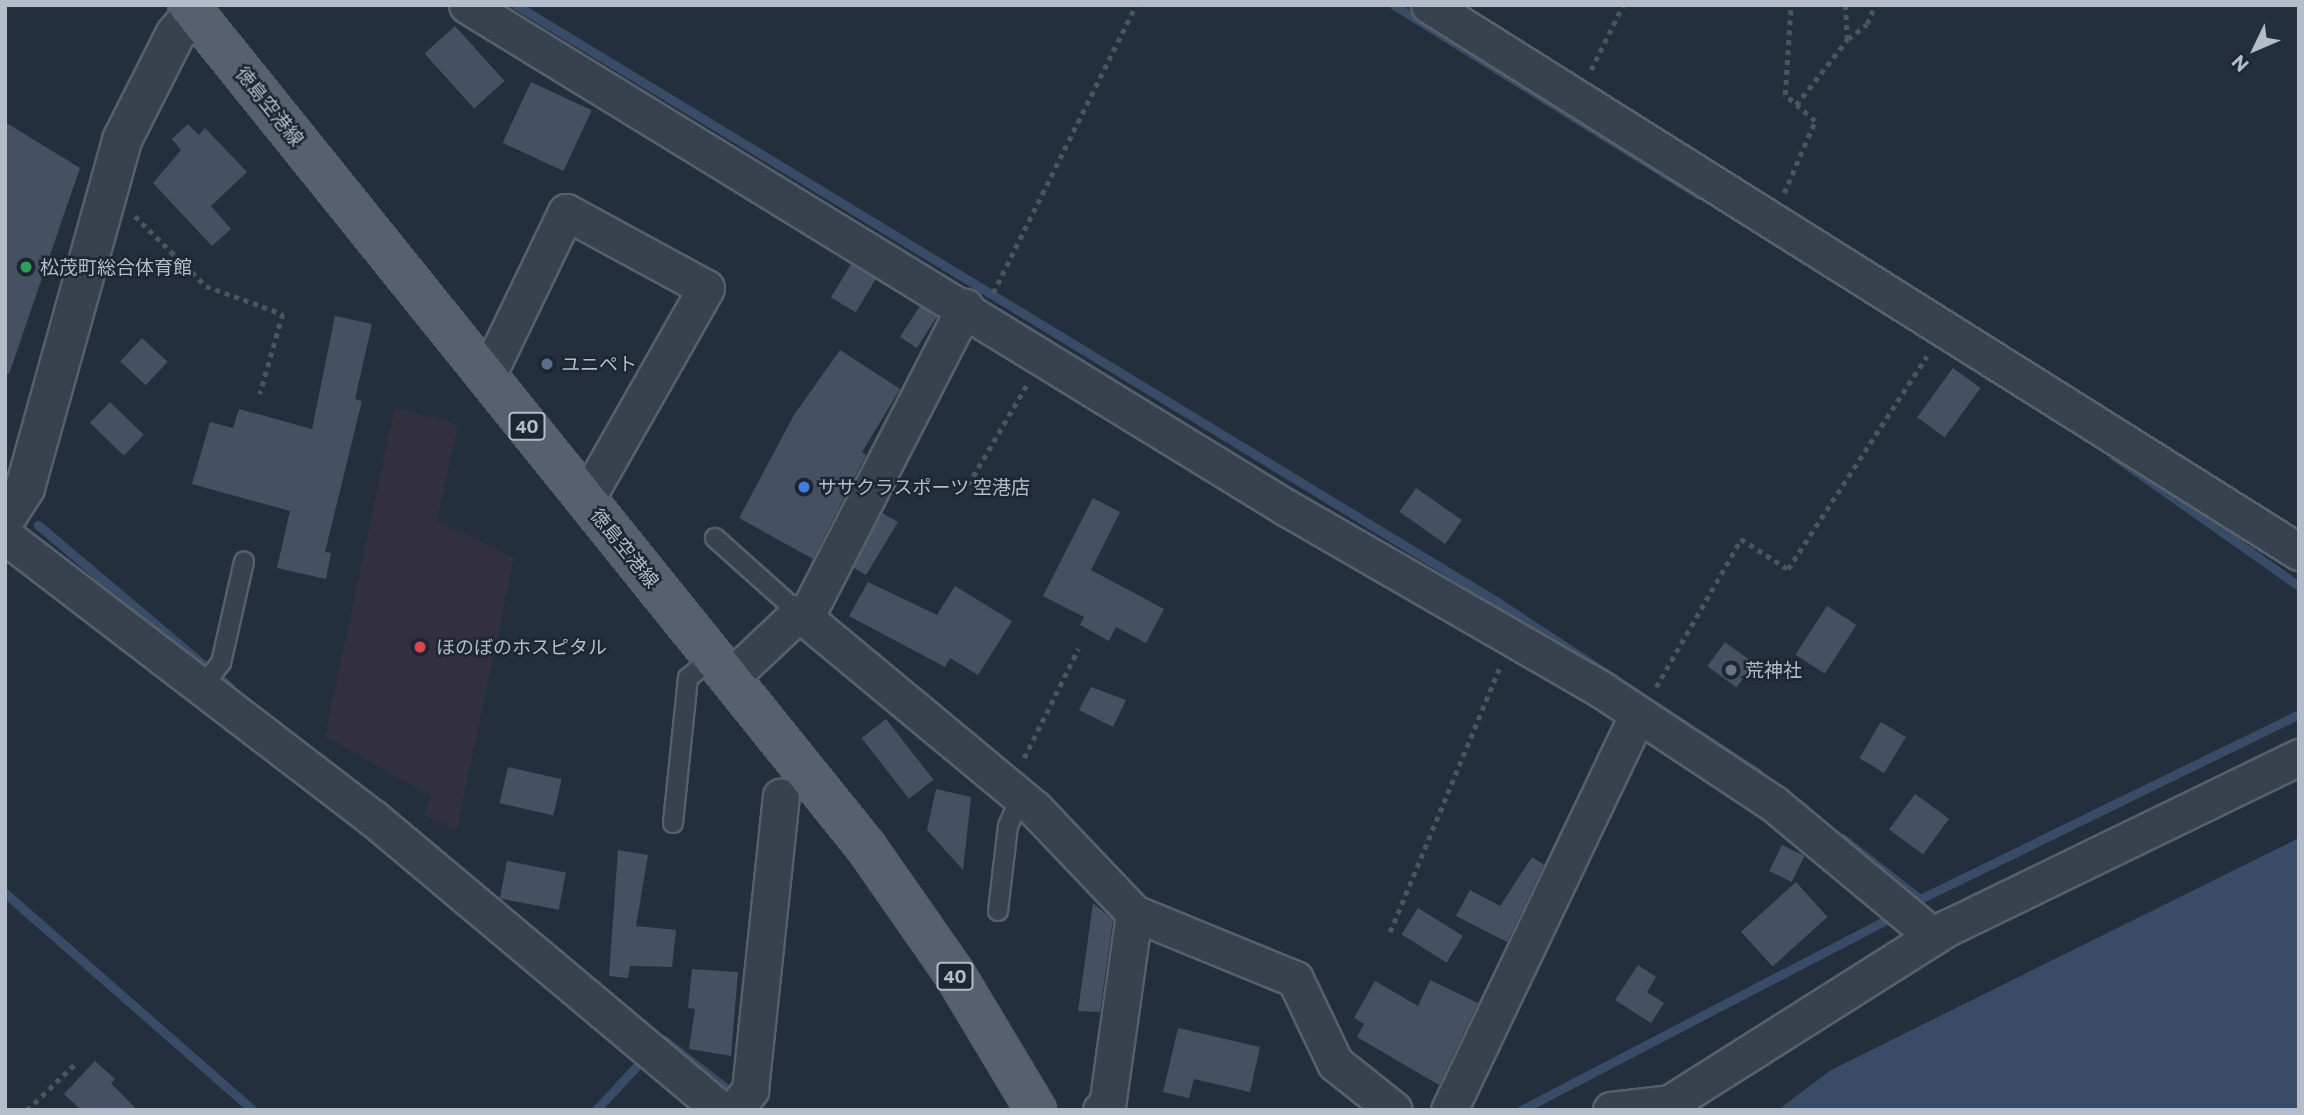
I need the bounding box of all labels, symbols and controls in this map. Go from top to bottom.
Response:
north arrow [2220,14,2290,84]
text: N [2226,51,2253,77]
street label: 徳島空港線 [231,62,309,150]
place label: 松茂町総合体育館 [40,256,192,278]
marker: 松茂町総合体育館 [18,259,34,275]
place label: ユニペト [561,353,637,375]
marker: ユニペト [539,356,555,372]
road number: 40 [508,412,546,440]
place label: ササクラスポーツ 空港店 [818,476,1031,498]
marker: ササクラスポーツ 空港店 [796,479,812,495]
street label: 徳島空港線 [586,504,664,592]
place label: ほのぼのホスピタル [436,636,607,658]
marker: ほのぼのホスピタル [410,637,430,657]
place label: 荒神社 [1745,659,1802,681]
marker: 荒神社 [1723,662,1739,678]
road number: 40 [936,961,974,990]

